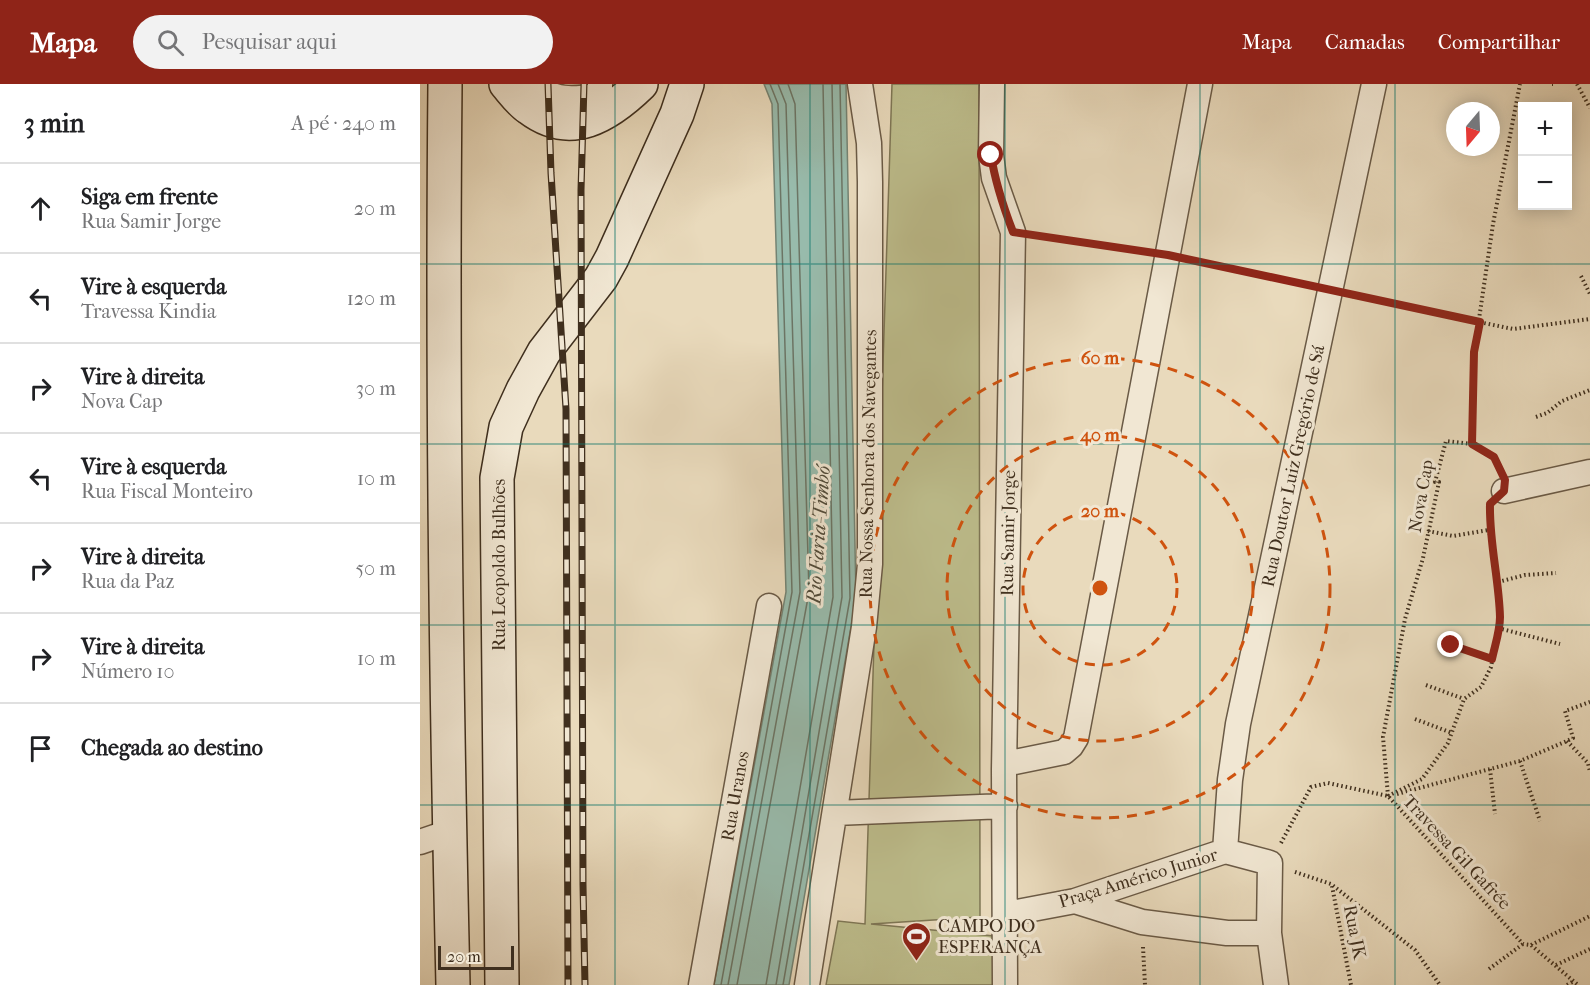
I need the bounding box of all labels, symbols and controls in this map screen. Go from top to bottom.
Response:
search box [133,15,553,69]
text: Mapa [30,26,97,59]
icon: search [154,26,187,59]
text: Pesquisar aqui [202,29,337,55]
text: Mapa [1242,30,1292,54]
text: Camadas [1325,30,1405,54]
text: Compartilhar [1438,30,1560,54]
north arrow [1446,102,1500,156]
map controls [1518,102,1572,210]
button: + [1518,102,1572,156]
text: 3 min [24,108,85,139]
text: A pé · 240 m [291,112,396,135]
route start [977,141,1003,167]
button: − [1518,156,1572,210]
text: Siga em frente [81,184,218,210]
icon: ahead [24,192,57,225]
text: 20 m [354,197,396,220]
text: Rua Samir Jorge [81,210,221,233]
text: Vire à esquerda [81,274,226,300]
icon: left [24,282,57,315]
text: 120 m [347,287,396,310]
text: Travessa Kindia [81,300,216,323]
street label: Rua Nossa Senhora dos Navegantes [856,329,881,599]
street label: Rua Doutor Luiz Gregório de Sá [1258,343,1330,589]
text: 60 m [1081,348,1120,369]
text: Vire à direita [81,364,204,390]
icon: right [24,372,57,405]
text: 30 m [356,377,396,400]
text: Nova Cap [81,390,163,413]
text: 40 m [1079,425,1121,446]
text: Vire à esquerda [81,454,226,480]
street label: Nova Cap [1405,458,1438,534]
icon: left [24,462,57,495]
water label: Rio Faria-Timbó [802,463,835,607]
text: 10 m [357,467,396,490]
street label: Rua Samir Jorge [997,470,1020,596]
street label: Rua Leopoldo Bulhões [489,479,510,651]
text: Rua Fiscal Monteiro [81,480,253,503]
text: 20 m [1081,501,1120,522]
text: Vire à direita [81,544,204,570]
icon: right [24,552,57,585]
text: 50 m [355,557,396,580]
text: Rua da Paz [81,570,174,593]
centre of rings [1090,578,1110,598]
route end [1437,631,1463,657]
text: Vire à direita [81,634,204,660]
icon: right [24,642,57,675]
text: 10 m [357,647,396,670]
text: Número 10 [81,660,174,683]
icon: arrive [24,732,57,765]
text: Chegada ao destino [81,735,263,761]
street label: Rua Uranos [717,749,754,843]
street label: Travessa Gil Gafrée [1398,791,1515,914]
street label: Praça Américo Junior [1056,844,1220,913]
street label: Rua JK [1339,903,1370,962]
place label: CAMPO DO ESPERANÇA [938,916,1042,959]
sports icon: CAMPO DO ESPERANÇA [901,920,933,962]
scale bar [438,943,514,970]
text: 20 m [447,947,481,966]

